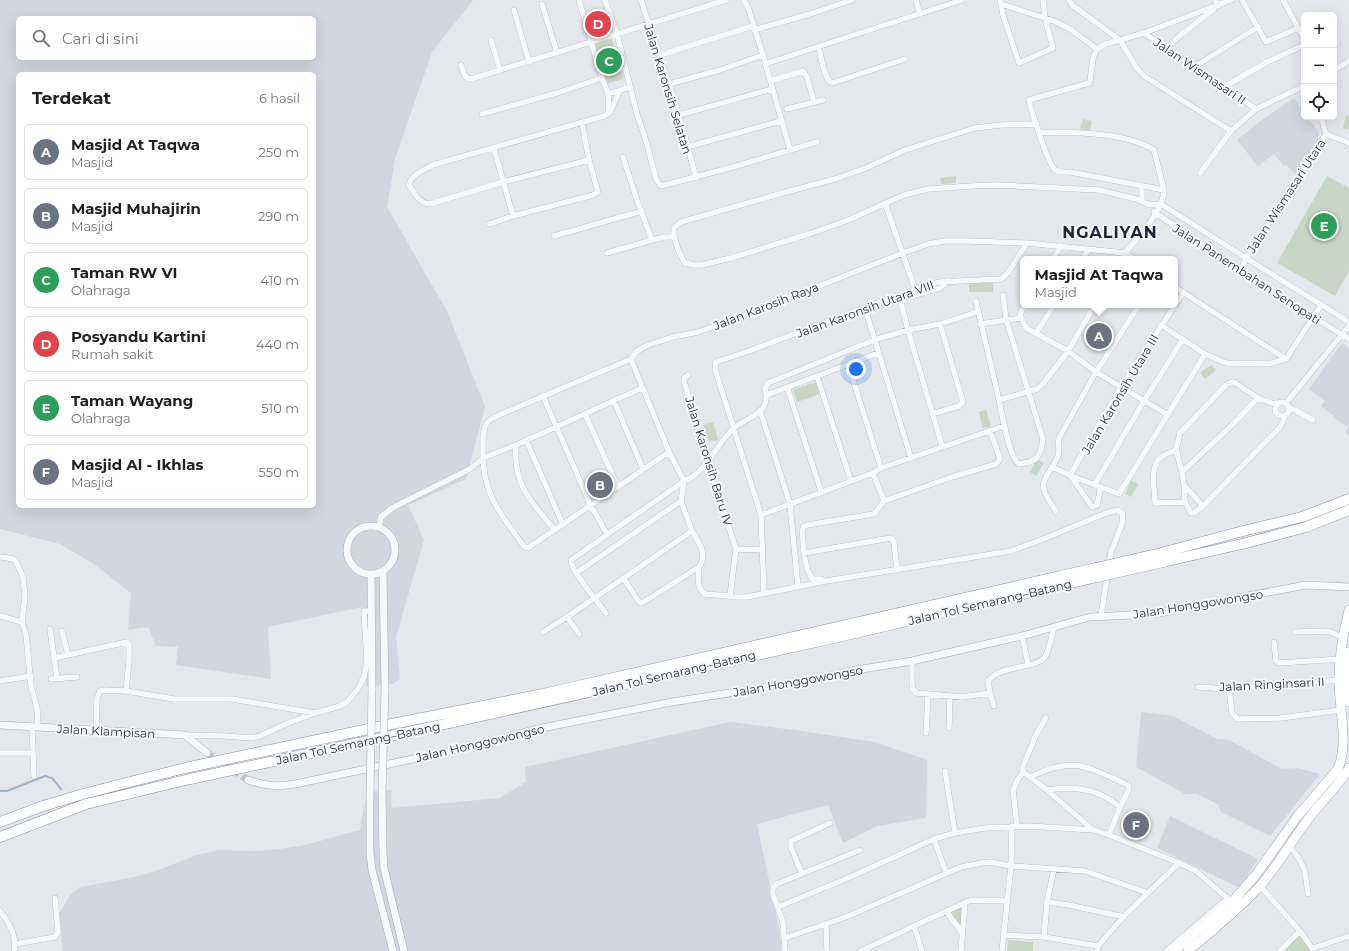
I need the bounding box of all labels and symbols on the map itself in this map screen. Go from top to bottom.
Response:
pin: D [585,9,611,39]
street label: Jalan Karonsih Selatan [641,21,695,156]
street label: Jalan Wismasari II [1150,34,1249,107]
pin: C [596,46,622,76]
street label: Jalan Wismasari Utara [1243,136,1329,257]
pin: E [1311,211,1337,241]
street label: Jalan Panembahan Senopati [1169,220,1324,328]
district label: NGALIYAN [1062,223,1158,242]
street label: Jalan Karonsih Utara VIII [793,277,936,341]
street label: Jalan Karosih Raya [710,279,821,333]
pin: A [1086,321,1112,351]
street label: Jalan Karonsih Utara III [1078,331,1162,458]
your location [846,359,866,379]
street label: Jalan Karonsih Baru IV [682,393,736,528]
pin: B [587,470,613,500]
street label: Jalan Tol Semarang–Batang [906,576,1073,628]
street label: Jalan Honggowongso [1131,586,1264,622]
street label: Jalan Tol Semarang–Batang [590,647,757,699]
street label: Jalan Honggowongso [731,662,864,700]
street label: Jalan Ringinsari II [1218,674,1325,694]
street label: Jalan Tol Semarang–Batang [274,718,441,768]
street label: Jalan Klampisan [55,721,156,741]
street label: Jalan Honggowongso [413,721,546,765]
pin: F [1123,810,1149,840]

